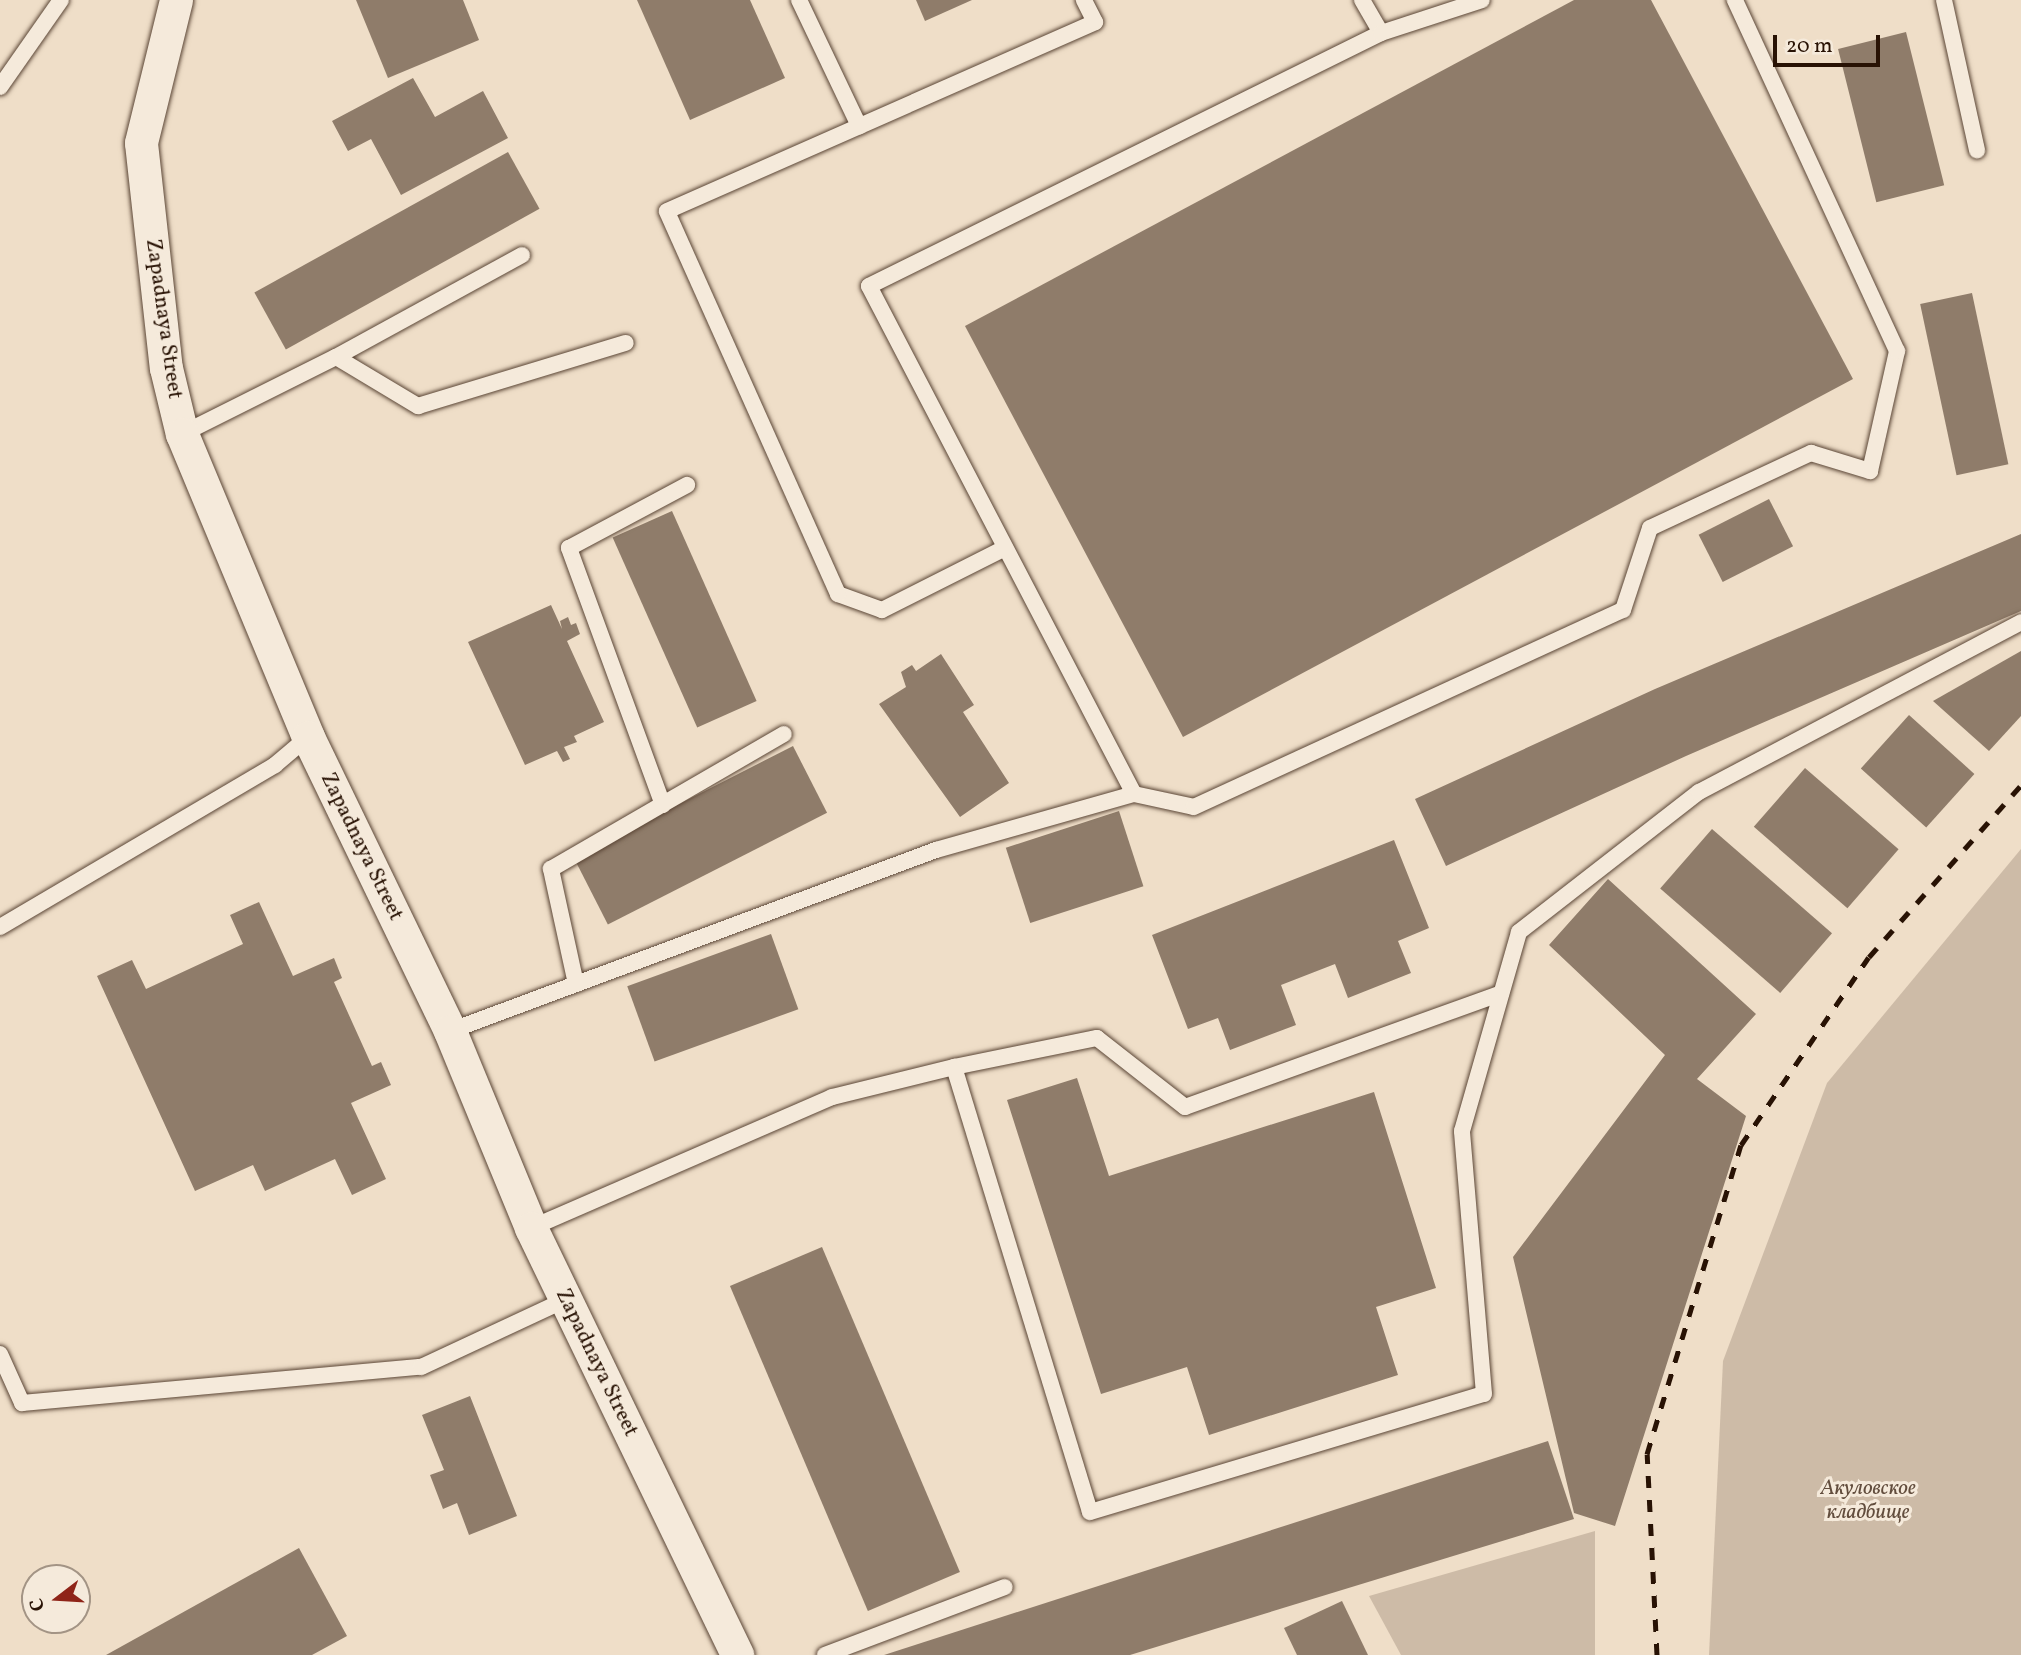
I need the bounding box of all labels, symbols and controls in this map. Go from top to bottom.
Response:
scale bar [1776,21,1883,65]
text: 20 m [1786,32,1832,61]
street label: Zapadnaya Street [139,237,187,401]
street label: Zapadnaya Street [314,769,408,925]
street label: Zapadnaya Street [549,1285,643,1441]
park label: Акуловское кладбище [1820,1476,1916,1526]
north arrow [21,1564,91,1634]
text: С [24,1595,52,1614]

